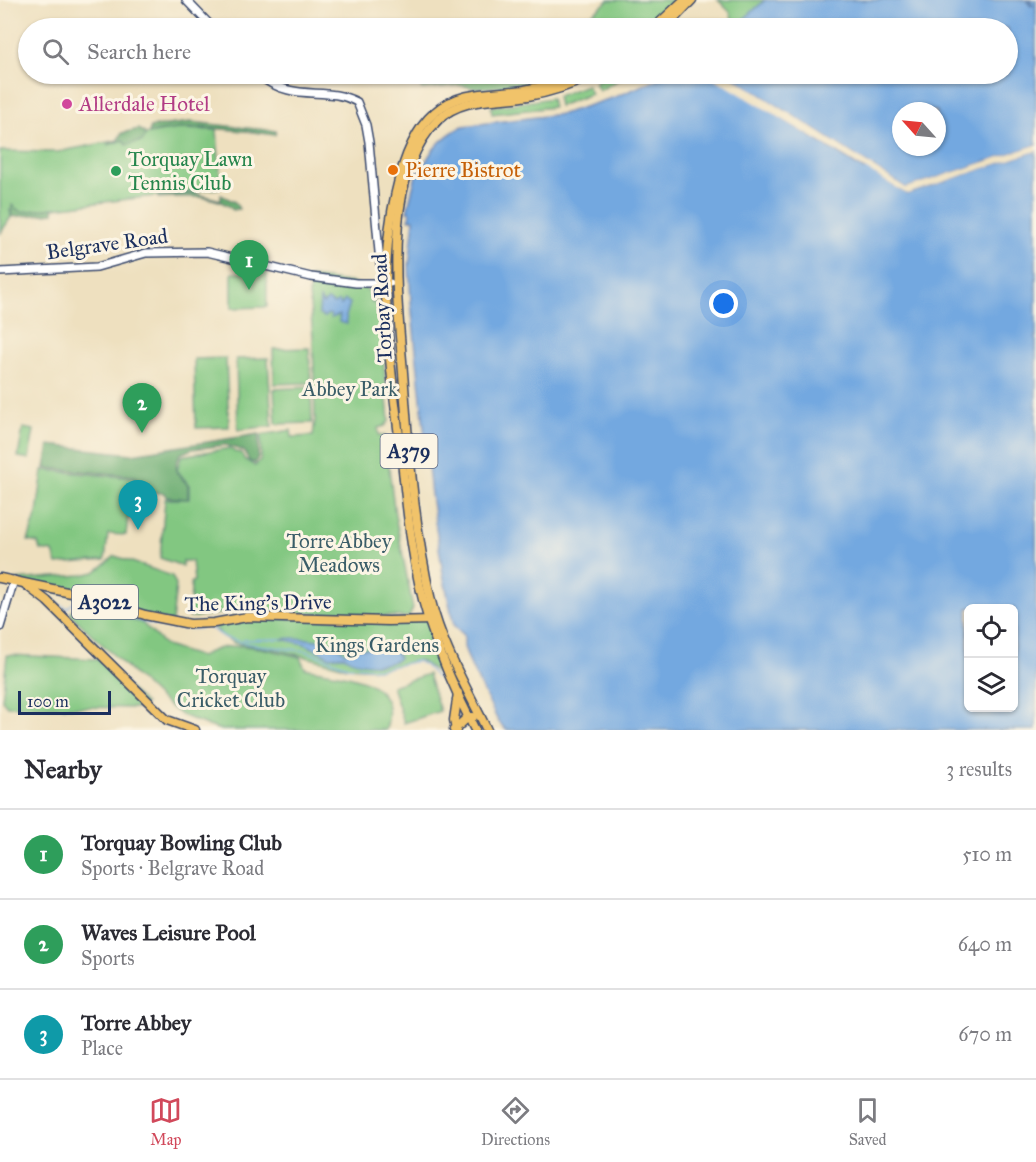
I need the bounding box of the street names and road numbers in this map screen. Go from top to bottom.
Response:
street label: Belgrave Road [45,223,170,265]
street label: Torbay Road [366,252,398,363]
road number: A379 [380,434,438,468]
road number: A3022 [72,585,138,619]
street label: The King's Drive [184,589,332,617]

